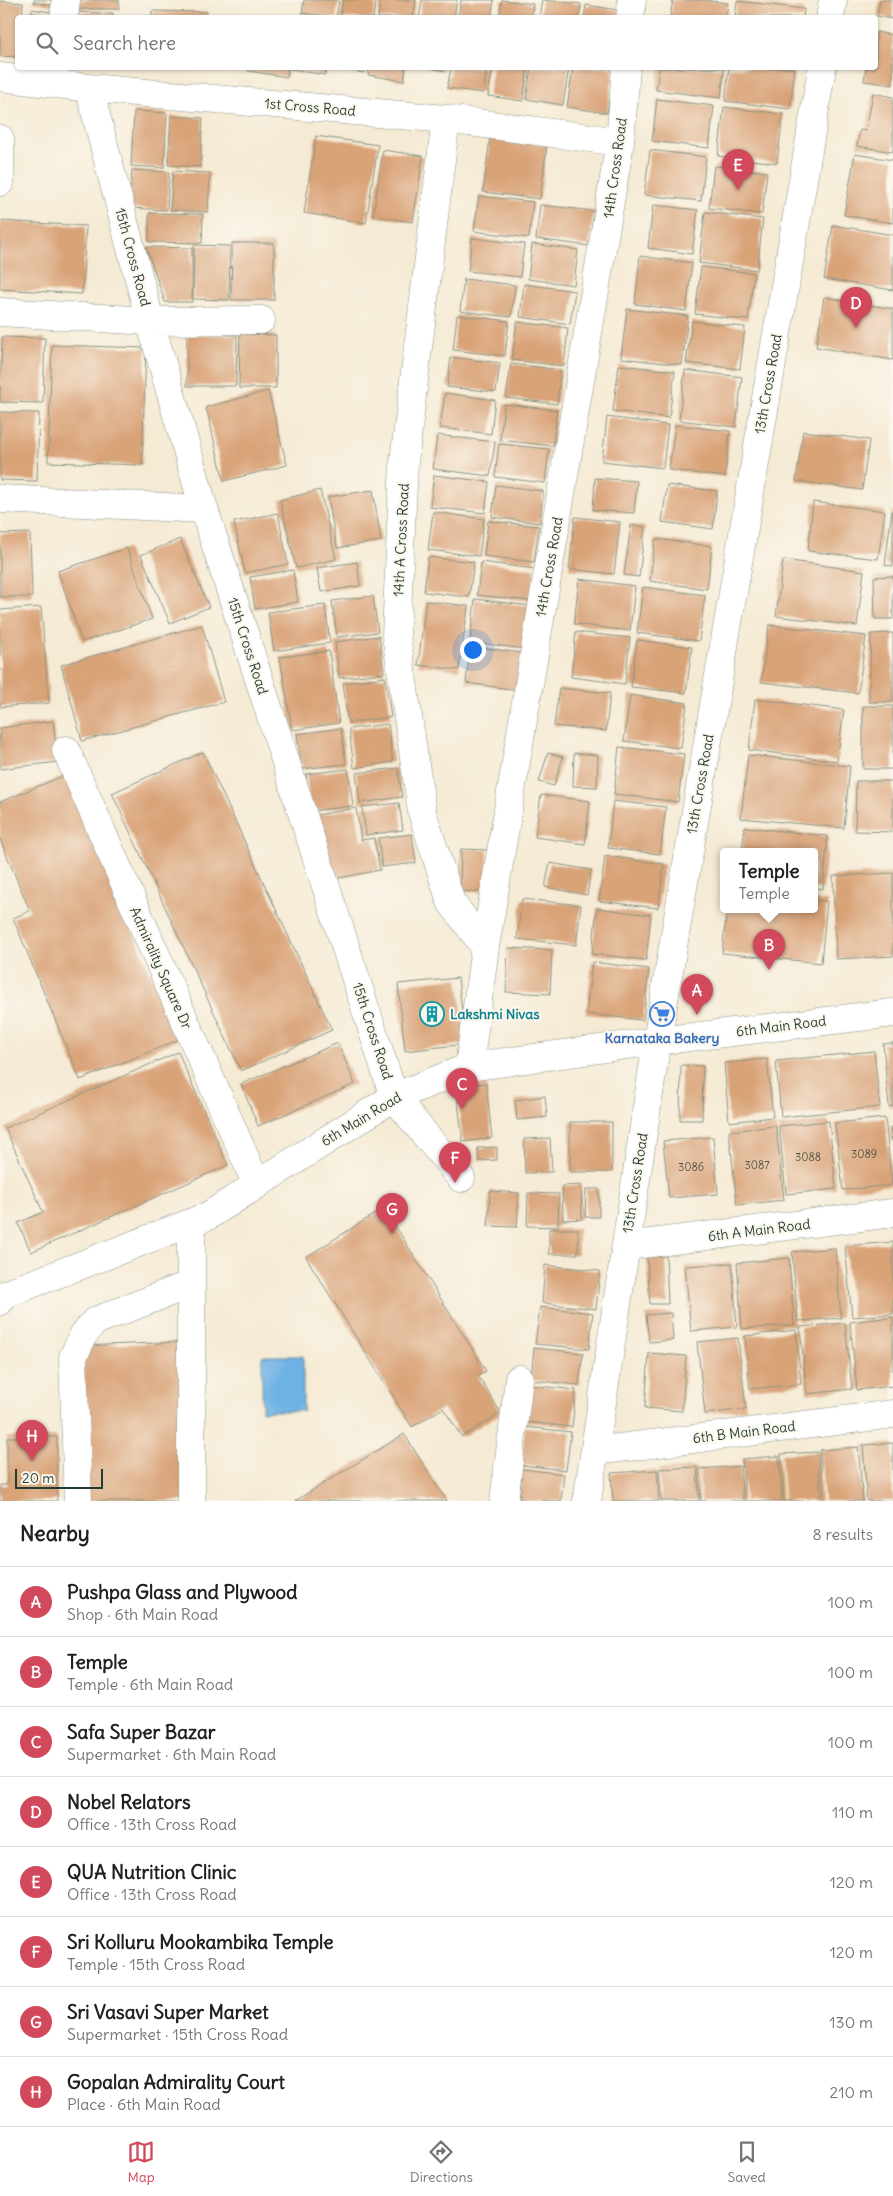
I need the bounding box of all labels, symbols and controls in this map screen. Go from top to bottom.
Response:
search box [15,15,878,70]
icon: search [33,29,61,57]
text: Search here [73,31,176,55]
street label: 1st Cross Road [264,94,356,120]
street label: 14th Cross Road [599,117,631,219]
pin: E [722,149,754,190]
street label: 15th Cross Road [111,206,155,308]
pin: D [840,287,872,328]
street label: 13th Cross Road [750,333,786,435]
street label: 14th A Cross Road [389,483,413,597]
street label: 14th Cross Road [531,516,567,618]
street label: 15th Cross Road [224,595,272,697]
your location [460,637,486,663]
street label: 13th Cross Road [682,733,718,835]
popup [720,848,818,913]
text: Temple [739,859,799,883]
text: Temple [739,883,790,903]
street label: Admirality Square Dr [126,904,196,1032]
pin: B [753,929,785,970]
pin: A [681,974,713,1015]
street label: 15th Cross Road [349,980,397,1082]
building icon: Lakshmi Nivas [419,1001,445,1027]
supermarket icon: Karnataka Bakery [649,1001,675,1027]
place label: Lakshmi Nivas [450,1005,540,1023]
street label: 6th Main Road [735,1012,827,1040]
place label: Karnataka Bakery [605,1029,719,1047]
pin: C [446,1068,478,1109]
street label: 6th Main Road [317,1088,405,1150]
street label: 13th Cross Road [618,1132,652,1234]
pin: F [439,1142,471,1183]
house number: 3089 [851,1147,877,1161]
house number: 3088 [795,1150,821,1164]
house number: 3087 [744,1158,770,1172]
house number: 3086 [678,1160,704,1174]
pin: G [376,1193,408,1234]
street label: 6th A Main Road [707,1215,811,1245]
street label: 6th B Main Road [692,1417,796,1447]
pin: H [16,1420,48,1461]
scale bar [15,1466,102,1489]
text: 20 m [22,1469,55,1487]
text: Nearby [20,1520,90,1547]
text: 8 results [812,1524,873,1544]
text: Pushpa Glass and Plywood [67,1580,297,1604]
text: A [31,1592,41,1612]
text: 100 m [828,1592,873,1612]
text: Shop · 6th Main Road [67,1604,218,1624]
text: Temple [67,1650,128,1674]
text: B [31,1662,41,1682]
text: 100 m [828,1662,873,1682]
text: Temple · 6th Main Road [67,1674,233,1694]
text: Safa Super Bazar [67,1720,216,1744]
text: C [31,1732,41,1752]
text: 100 m [828,1732,873,1752]
text: Supermarket · 6th Main Road [67,1744,276,1764]
text: Nobel Relators [67,1790,191,1814]
text: D [30,1802,42,1822]
text: 110 m [832,1802,873,1822]
text: Office · 13th Cross Road [67,1814,237,1834]
text: QUA Nutrition Clinic [67,1860,236,1884]
text: E [31,1872,41,1892]
text: 120 m [830,1872,873,1892]
text: Office · 13th Cross Road [67,1884,237,1904]
text: Sri Kolluru Mookambika Temple [67,1930,333,1954]
text: F [31,1942,41,1962]
text: 120 m [830,1942,873,1962]
text: Temple · 15th Cross Road [67,1954,245,1974]
text: Sri Vasavi Super Market [67,2000,269,2024]
text: G [30,2012,42,2032]
text: 130 m [829,2012,873,2032]
text: Supermarket · 15th Cross Road [67,2024,288,2044]
text: Gopalan Admirality Court [67,2070,285,2094]
text: H [30,2082,42,2102]
text: 210 m [830,2082,873,2102]
text: Place · 6th Main Road [67,2094,221,2114]
tab: Map [127,2138,155,2186]
tab: Directions [410,2138,473,2186]
tab: Saved [727,2138,766,2186]

